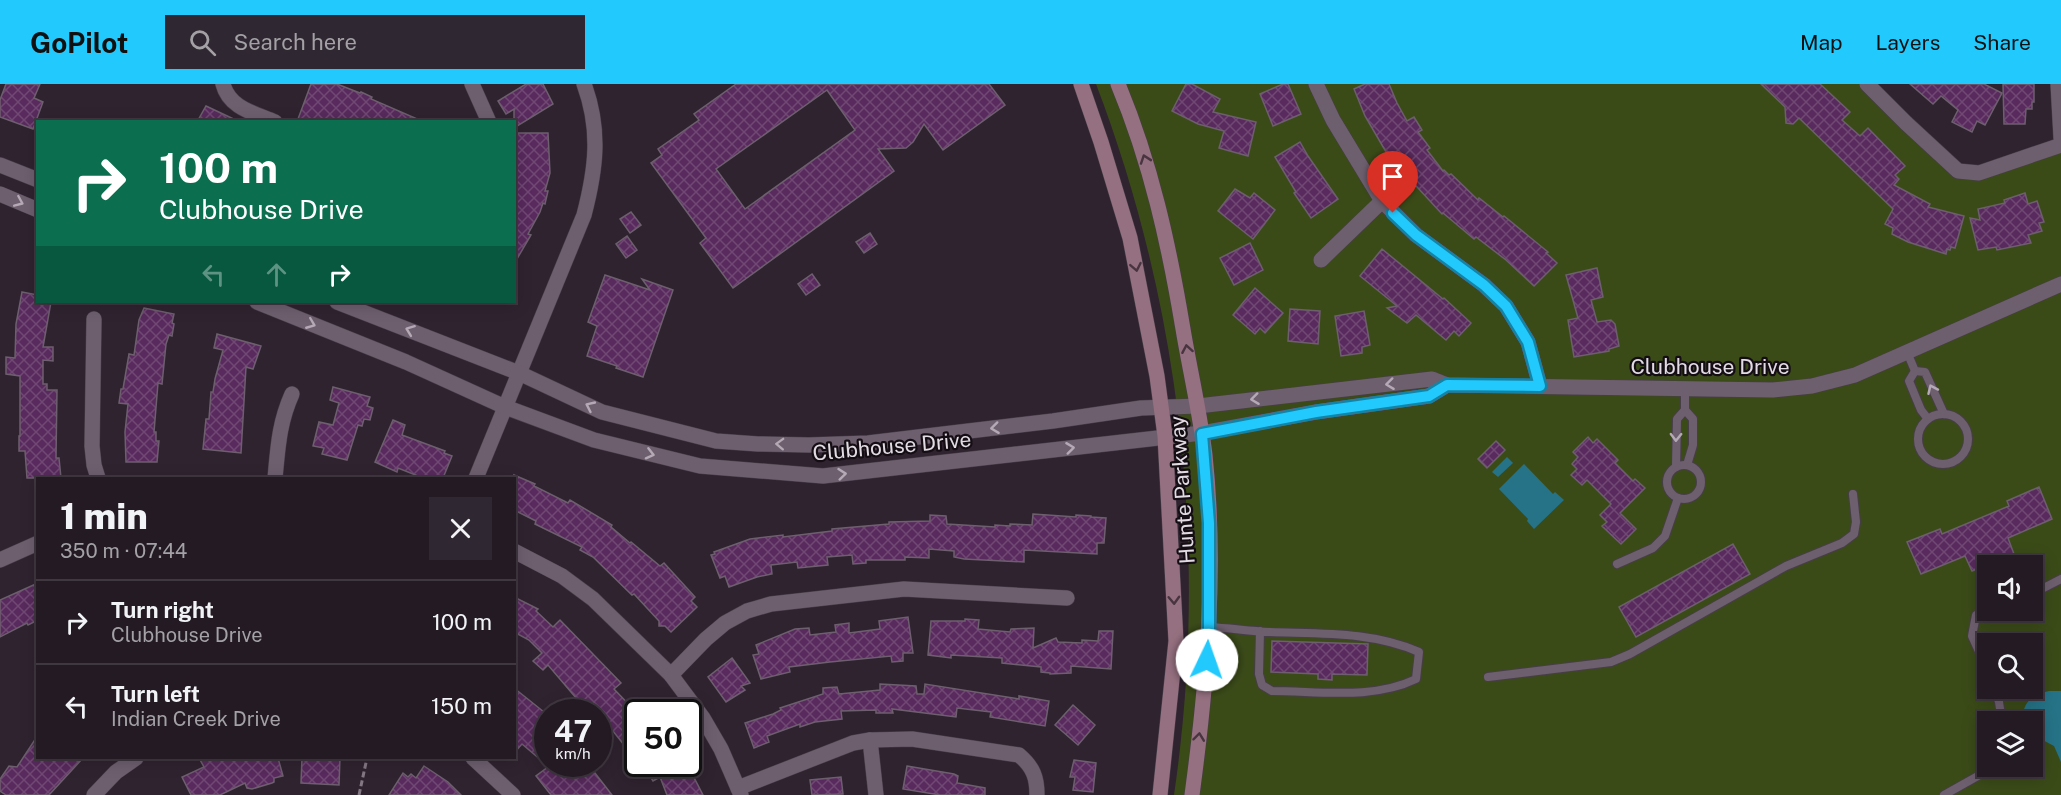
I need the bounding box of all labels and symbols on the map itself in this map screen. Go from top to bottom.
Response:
pin [1367,151,1418,213]
one-way arrow [1139,154,1152,165]
one-way arrow [12,195,23,207]
one-way arrow [1128,262,1141,272]
one-way arrow [305,317,316,329]
one-way arrow [405,325,416,337]
one-way arrow [1181,344,1193,354]
street label: Clubhouse Drive [1630,354,1790,379]
one-way arrow [1385,377,1395,389]
one-way arrow [1928,384,1940,395]
one-way arrow [1251,393,1260,405]
one-way arrow [585,401,596,413]
street label: Hunte Parkway [1164,415,1200,565]
one-way arrow [990,421,999,434]
street label: Clubhouse Drive [812,427,972,465]
one-way arrow [1670,432,1682,441]
one-way arrow [775,438,784,451]
one-way arrow [1066,442,1075,455]
one-way arrow [644,446,654,459]
one-way arrow [838,469,847,481]
one-way arrow [1168,595,1181,604]
position arrow [1175,628,1239,692]
speed limit sign: 50 [624,699,702,777]
one-way arrow [1193,732,1205,742]

